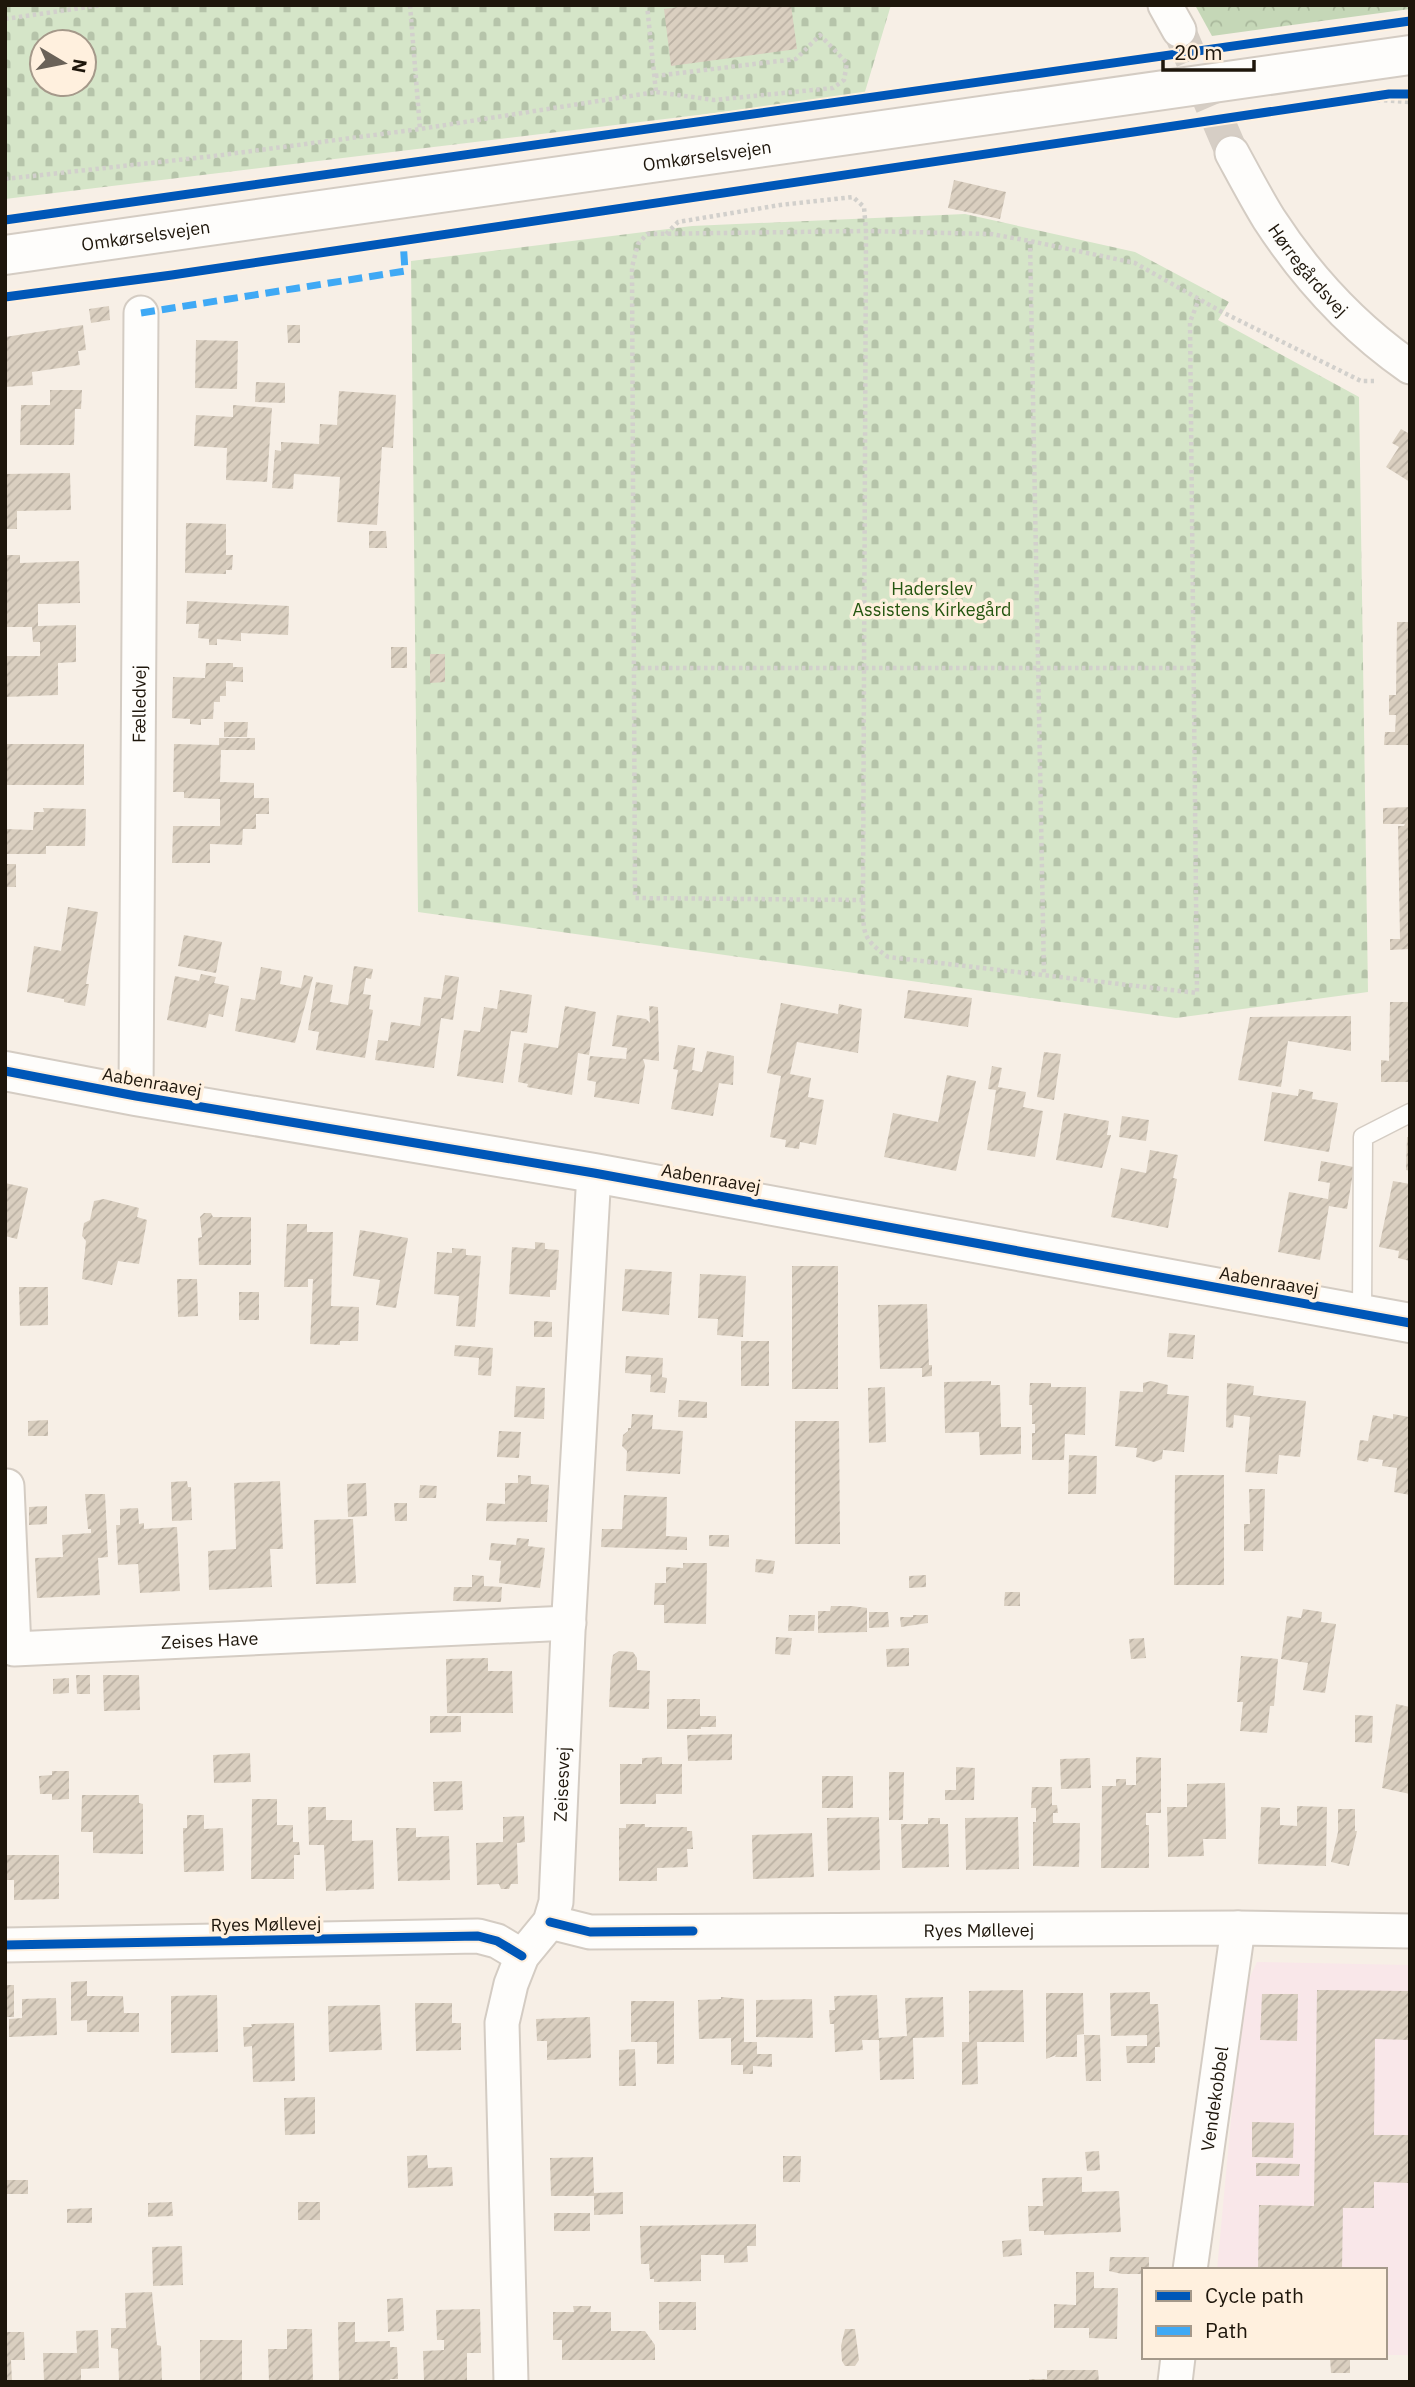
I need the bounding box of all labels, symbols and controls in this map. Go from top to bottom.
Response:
north arrow [28,28,98,98]
scale bar [1163,28,1254,72]
text: 20 m [1174,38,1223,66]
text: N [67,57,93,75]
street label: Omkørselsvejen [641,135,773,176]
street label: Omkørselsvejen [80,214,211,256]
street label: Hørregårdsvej [1264,219,1353,321]
park label: Haderslev Assistens Kirkegård [852,577,1012,621]
street label: Fælledvej [127,665,150,743]
street label: Aabenraavej [101,1062,203,1102]
street label: Aabenraavej [660,1158,762,1198]
street label: Aabenraavej [1218,1261,1320,1301]
street label: Zeises Have [161,1626,259,1654]
street label: Zeisesvej [548,1746,574,1822]
street label: Ryes Møllevej [211,1912,321,1936]
street label: Ryes Møllevej [923,1918,1034,1941]
street label: Vendekobbel [1195,2045,1233,2153]
legend [1142,2268,1387,2359]
text: Cycle path [1205,2281,1304,2309]
text: Path [1205,2316,1248,2344]

